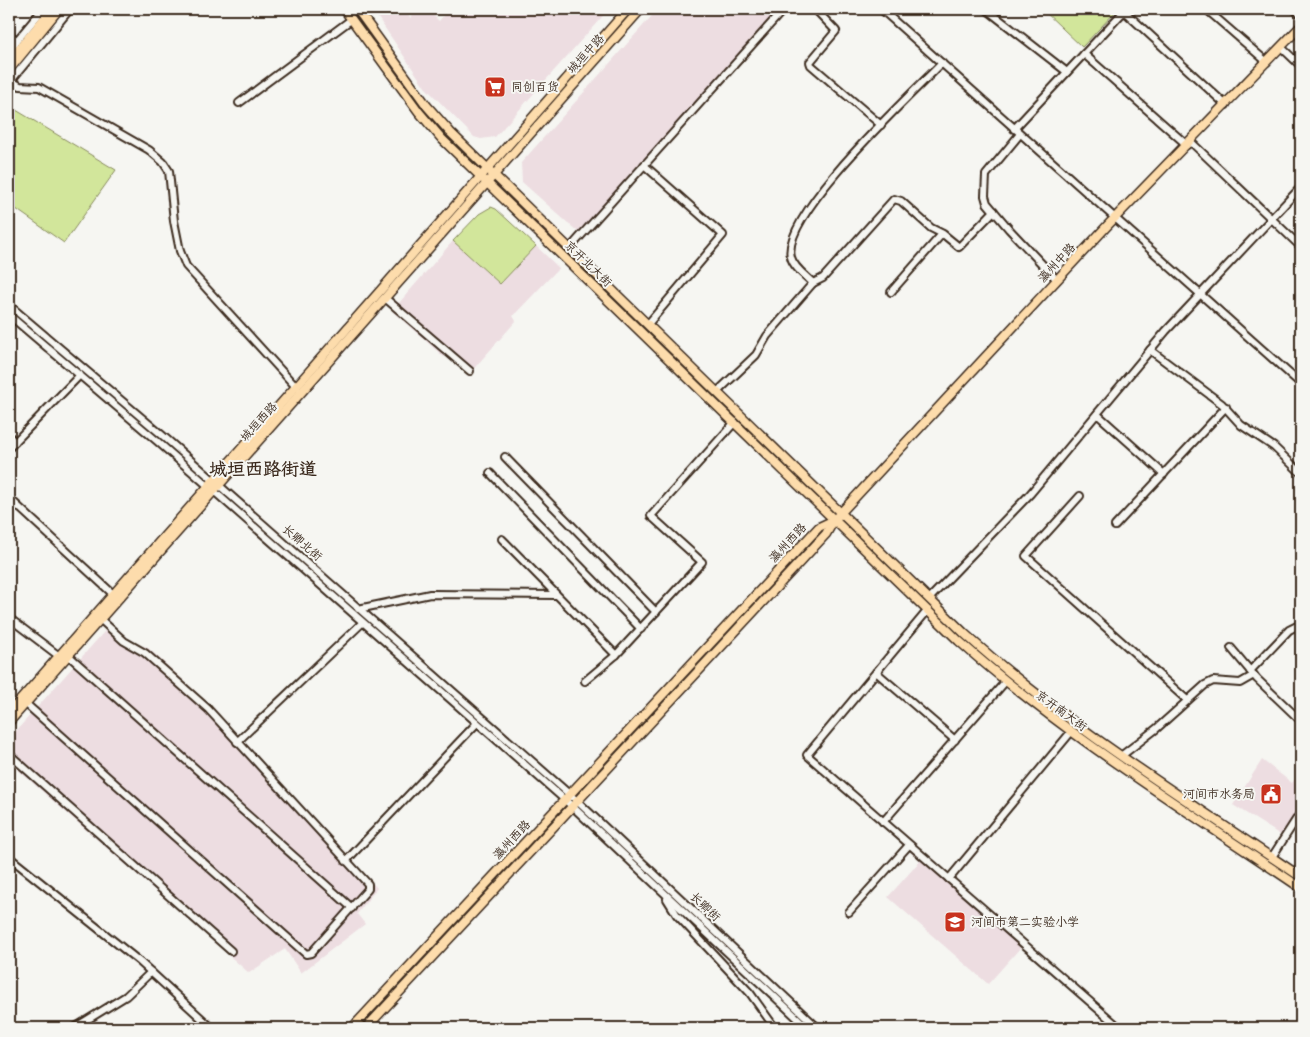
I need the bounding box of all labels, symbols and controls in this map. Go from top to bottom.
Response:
street label: 城垣中路 [563,30,609,78]
supermarket icon: 同创百货 [483,75,507,99]
place label: 同创百货 [511,78,559,97]
street label: 京开北大街 [560,236,616,292]
street label: 瀛州中路 [1034,239,1080,287]
street label: 城垣西路 [236,398,282,446]
district label: 城垣西路街道 [209,456,317,485]
street label: 瀛州西路 [765,519,811,567]
street label: 长卿北街 [278,520,326,566]
street label: 京开南大街 [1031,686,1091,736]
public building icon: 河间市水务局 [1259,782,1283,806]
place label: 河间市水务局 [1183,785,1255,804]
street label: 瀛州西路 [489,816,535,864]
street label: 长卿街 [685,888,725,926]
school or university icon: 河间市第二实验小学 [943,910,967,934]
place label: 河间市第二实验小学 [971,913,1079,932]

